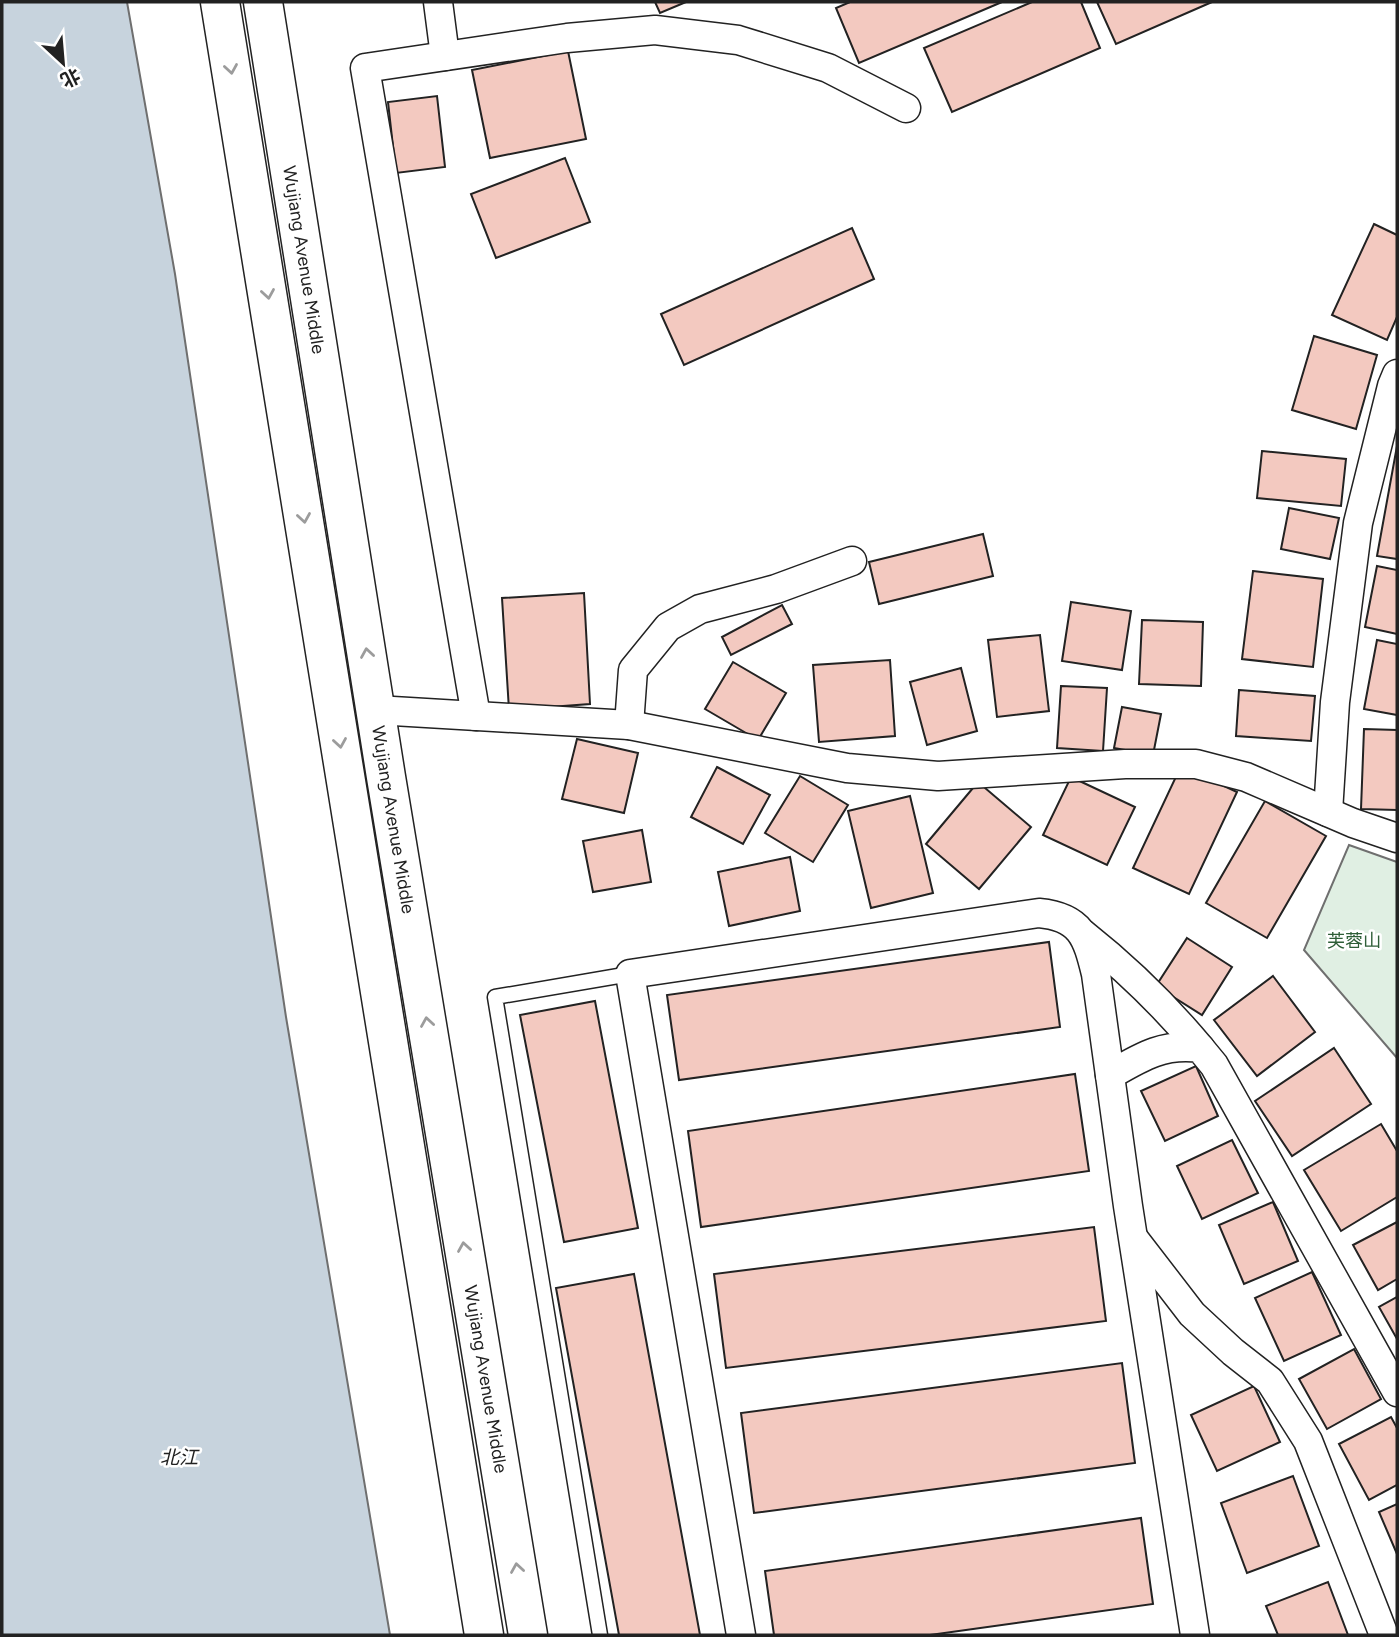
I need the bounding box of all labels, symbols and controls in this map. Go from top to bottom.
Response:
north arrow [28,28,98,98]
text: 北 [57,63,84,92]
one-way arrow [223,63,238,75]
street label: Wujiang Avenue Middle [278,164,330,356]
one-way arrow [260,288,275,300]
one-way arrow [296,512,311,524]
one-way arrow [360,647,375,659]
street label: Wujiang Avenue Middle [367,724,419,916]
one-way arrow [332,737,347,749]
park label: 芙蓉山 [1327,930,1381,952]
one-way arrow [420,1016,435,1028]
one-way arrow [457,1241,472,1253]
street label: Wujiang Avenue Middle [459,1283,512,1475]
water label: 北江 [160,1446,200,1469]
one-way arrow [510,1562,525,1574]

